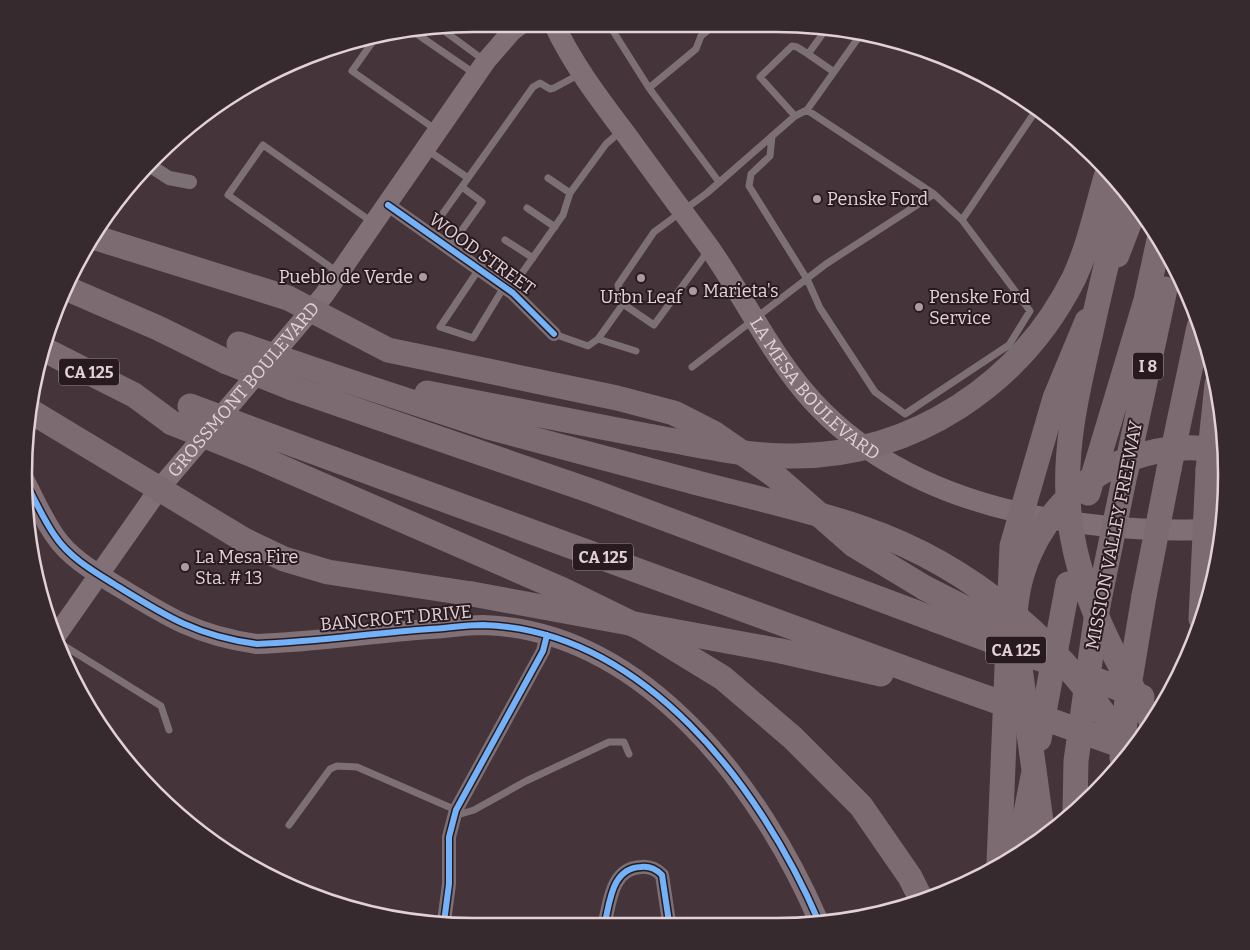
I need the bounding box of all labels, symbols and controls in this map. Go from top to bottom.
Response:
place label: Penske Ford [827,188,928,210]
marker: Penske Ford [811,193,823,205]
street label: WOOD STREET [425,208,540,300]
place label: Pueblo de Verde [279,266,413,288]
marker: Pueblo de Verde [417,271,429,283]
marker: Urbn Leaf [635,272,647,284]
place label: Marieta's [703,280,779,302]
marker: Marieta's [687,285,699,297]
place label: Urbn Leaf [600,286,684,308]
place label: Penske Ford Service [929,286,1030,329]
street label: GROSSMONT BOULEVARD [163,297,324,482]
marker: Penske Ford Service [913,301,925,313]
street label: LA MESA BOULEVARD [745,313,884,465]
road number: I 8 [1133,352,1163,380]
road number: CA 125 [59,358,119,386]
street label: MISSION VALLEY FREEWAY [1081,418,1147,651]
road number: CA 125 [573,544,633,570]
place label: La Mesa Fire Sta. # 13 [195,546,298,589]
marker: La Mesa Fire Sta. # 13 [179,561,191,573]
street label: BANCROFT DRIVE [319,600,473,636]
road number: CA 125 [986,636,1046,664]

